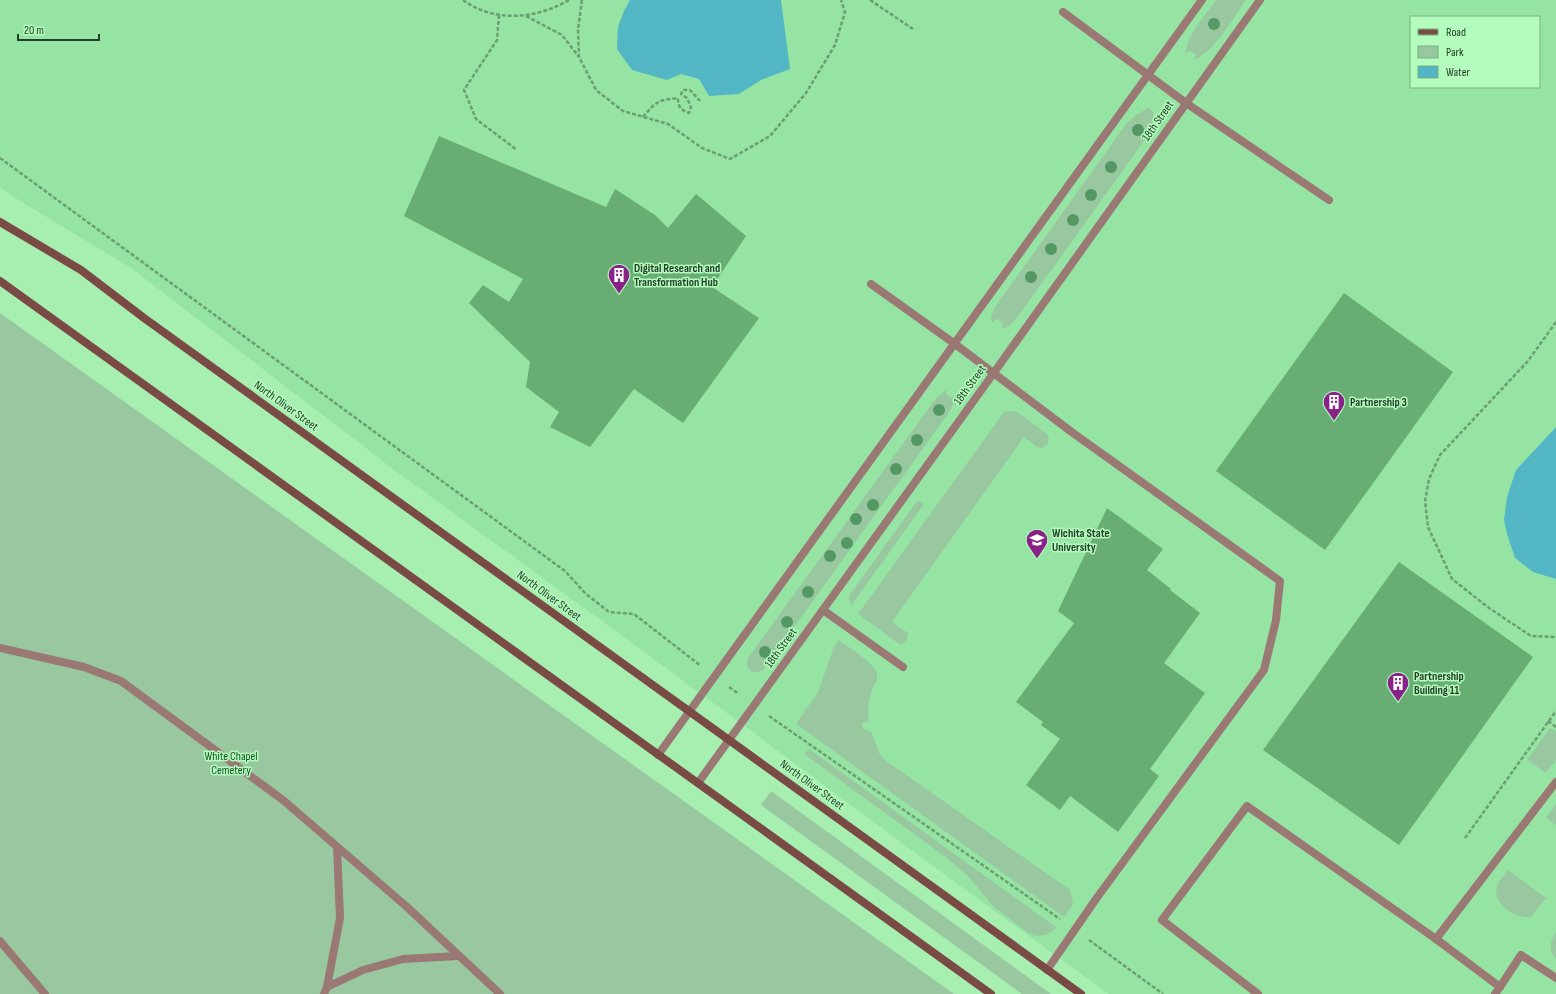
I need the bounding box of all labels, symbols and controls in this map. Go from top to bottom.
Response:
scale bar [18,16,99,42]
legend [1410,16,1540,88]
text: 20 m [24,23,44,38]
text: Road [1446,25,1466,40]
text: Park [1446,45,1464,60]
text: Water [1446,65,1470,80]
street label: 18th Street [1139,98,1177,144]
place label: Digital Research and Transformation Hub [634,261,720,290]
building icon: Digital Research and Transformation Hub [606,262,632,295]
street label: 18th Street [951,362,990,408]
street label: North Oliver Street [251,378,321,435]
building icon: Partnership 3 [1321,389,1347,422]
place label: Partnership 3 [1350,395,1407,410]
place label: Wichita State University [1052,526,1110,555]
school or university icon: Wichita State University [1024,527,1050,560]
street label: North Oliver Street [514,568,584,625]
street label: 18th Street [762,625,801,671]
place label: Partnership Building 11 [1414,669,1464,698]
building icon: Partnership Building 11 [1385,670,1411,703]
park label: White Chapel Cemetery [204,749,258,778]
street label: North Oliver Street [777,757,847,814]

